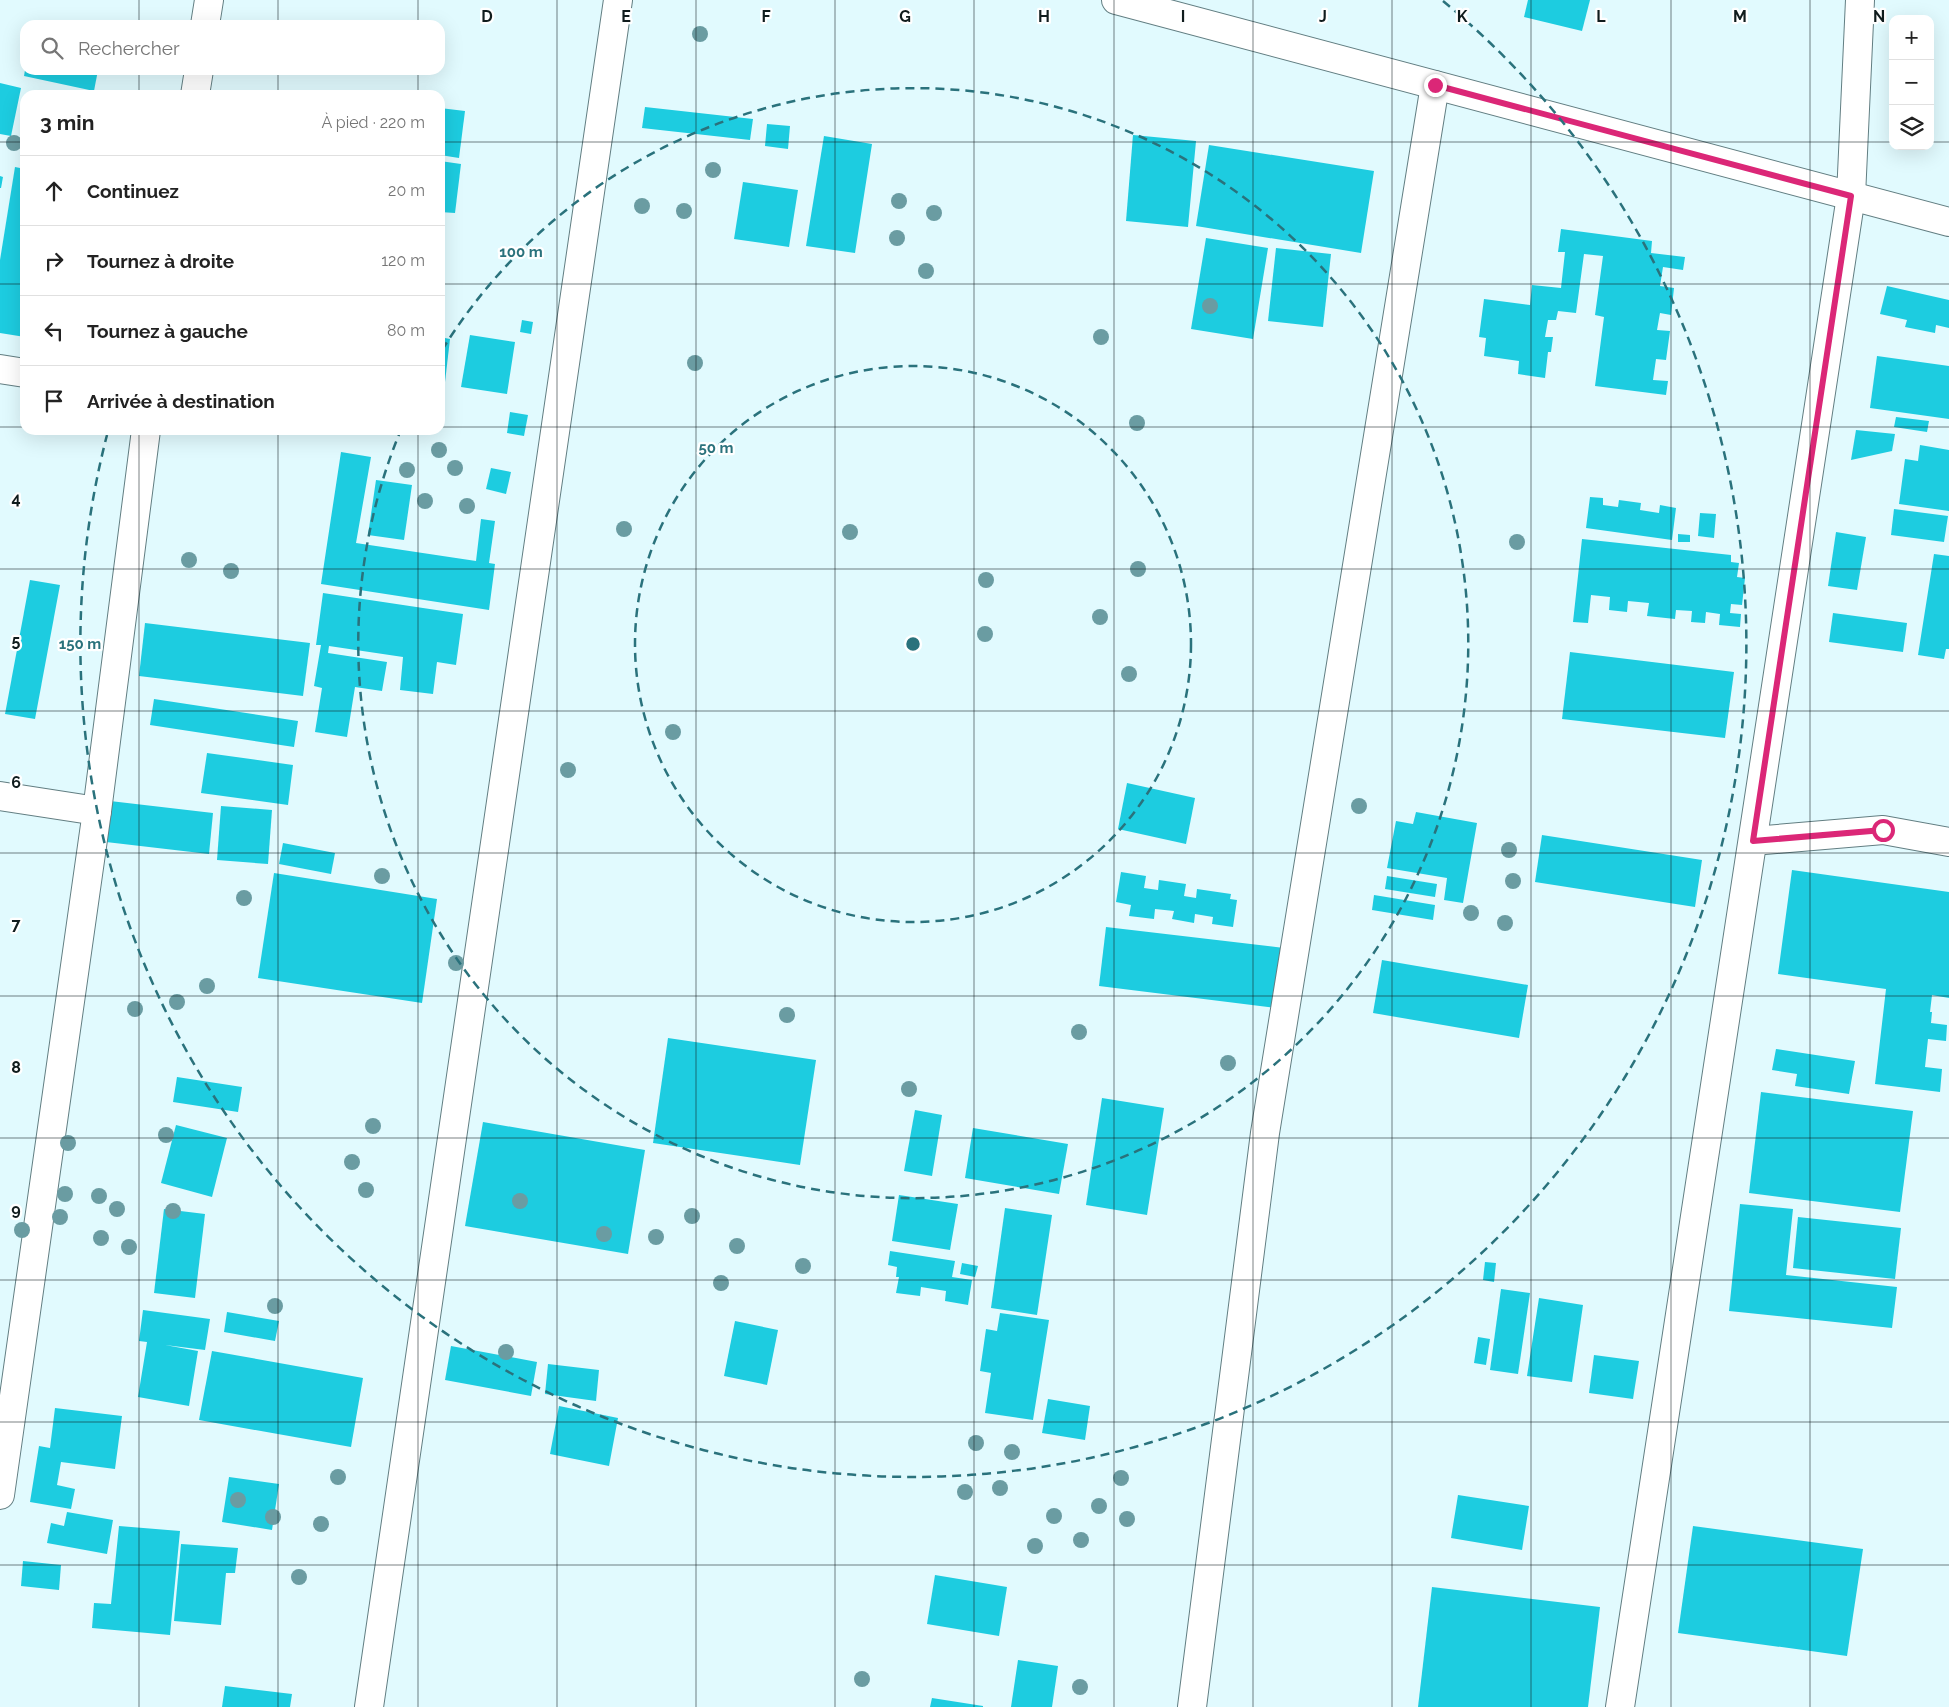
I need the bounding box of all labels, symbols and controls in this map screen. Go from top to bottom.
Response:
text: D [481,7,493,26]
text: E [621,7,631,26]
text: F [761,7,771,26]
text: G [899,7,911,26]
text: H [1038,7,1050,26]
text: I [1181,7,1185,26]
text: J [1319,7,1327,26]
text: K [1457,7,1468,26]
text: L [1596,7,1606,26]
text: M [1733,7,1747,26]
text: N [1873,7,1885,26]
map controls [1889,15,1934,150]
button: + [1889,15,1934,60]
search box [20,20,445,75]
icon: search [38,34,66,62]
text: Rechercher [78,37,180,59]
button: − [1889,60,1934,105]
route end [1424,74,1447,97]
button: layers [1889,105,1934,150]
text: 3 min [40,110,94,135]
text: À pied · 220 m [321,113,425,132]
icon: ahead [40,177,68,205]
text: Continuez [87,180,179,202]
text: 20 m [388,181,425,200]
text: 100 m [499,243,543,261]
icon: right [40,247,68,275]
text: Tournez à droite [87,250,234,272]
text: 120 m [381,251,425,270]
icon: left [40,317,68,345]
text: Tournez à gauche [87,320,248,342]
text: 80 m [387,321,425,340]
icon: arrive [40,387,68,415]
text: Arrivée à destination [87,390,275,412]
text: 50 m [698,439,734,457]
text: 4 [11,489,21,508]
text: 5 [12,631,21,650]
text: 150 m [59,635,101,653]
centre of rings [904,635,922,653]
text: 6 [11,773,21,792]
route start [1872,819,1895,842]
text: 7 [12,915,21,934]
text: 8 [11,1058,21,1077]
text: 9 [11,1200,21,1219]

